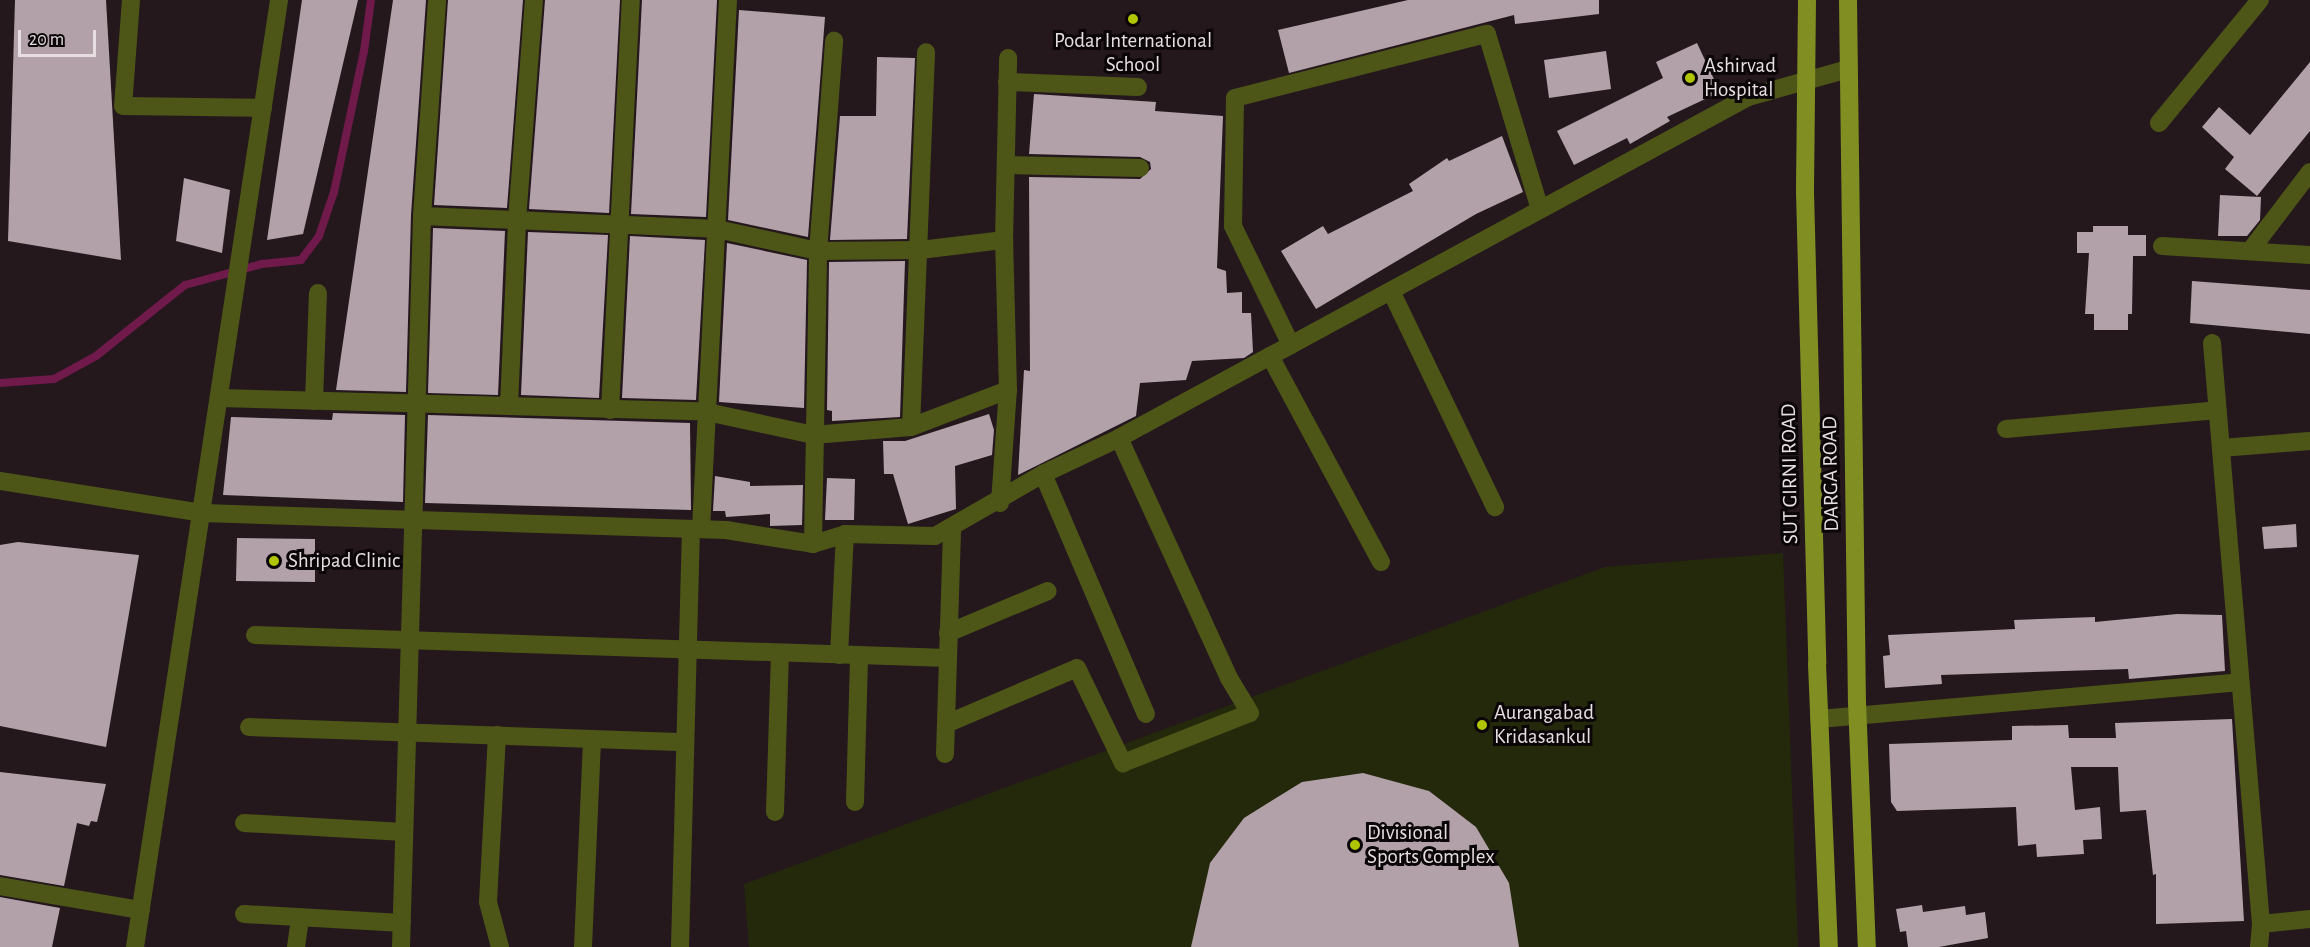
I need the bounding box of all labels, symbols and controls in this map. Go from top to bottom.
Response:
marker: Podar International School [1126,12,1140,26]
scale bar [21,18,99,56]
place label: Podar International School [1054,28,1212,78]
text: 20 m [29,31,64,49]
place label: Ashirvad Hospital [1704,53,1776,103]
marker: Ashirvad Hospital [1681,69,1699,87]
street label: SUT GIRNI ROAD [1776,404,1804,544]
street label: DARGA ROAD [1817,416,1845,532]
place label: Shripad Clinic [288,548,400,574]
marker: Shripad Clinic [265,552,283,570]
place label: Aurangabad Kridasankul [1494,700,1594,750]
marker: Aurangabad Kridasankul [1475,718,1489,732]
place label: Divisional Sports Complex [1367,820,1495,870]
marker: Divisional Sports Complex [1348,838,1362,852]

